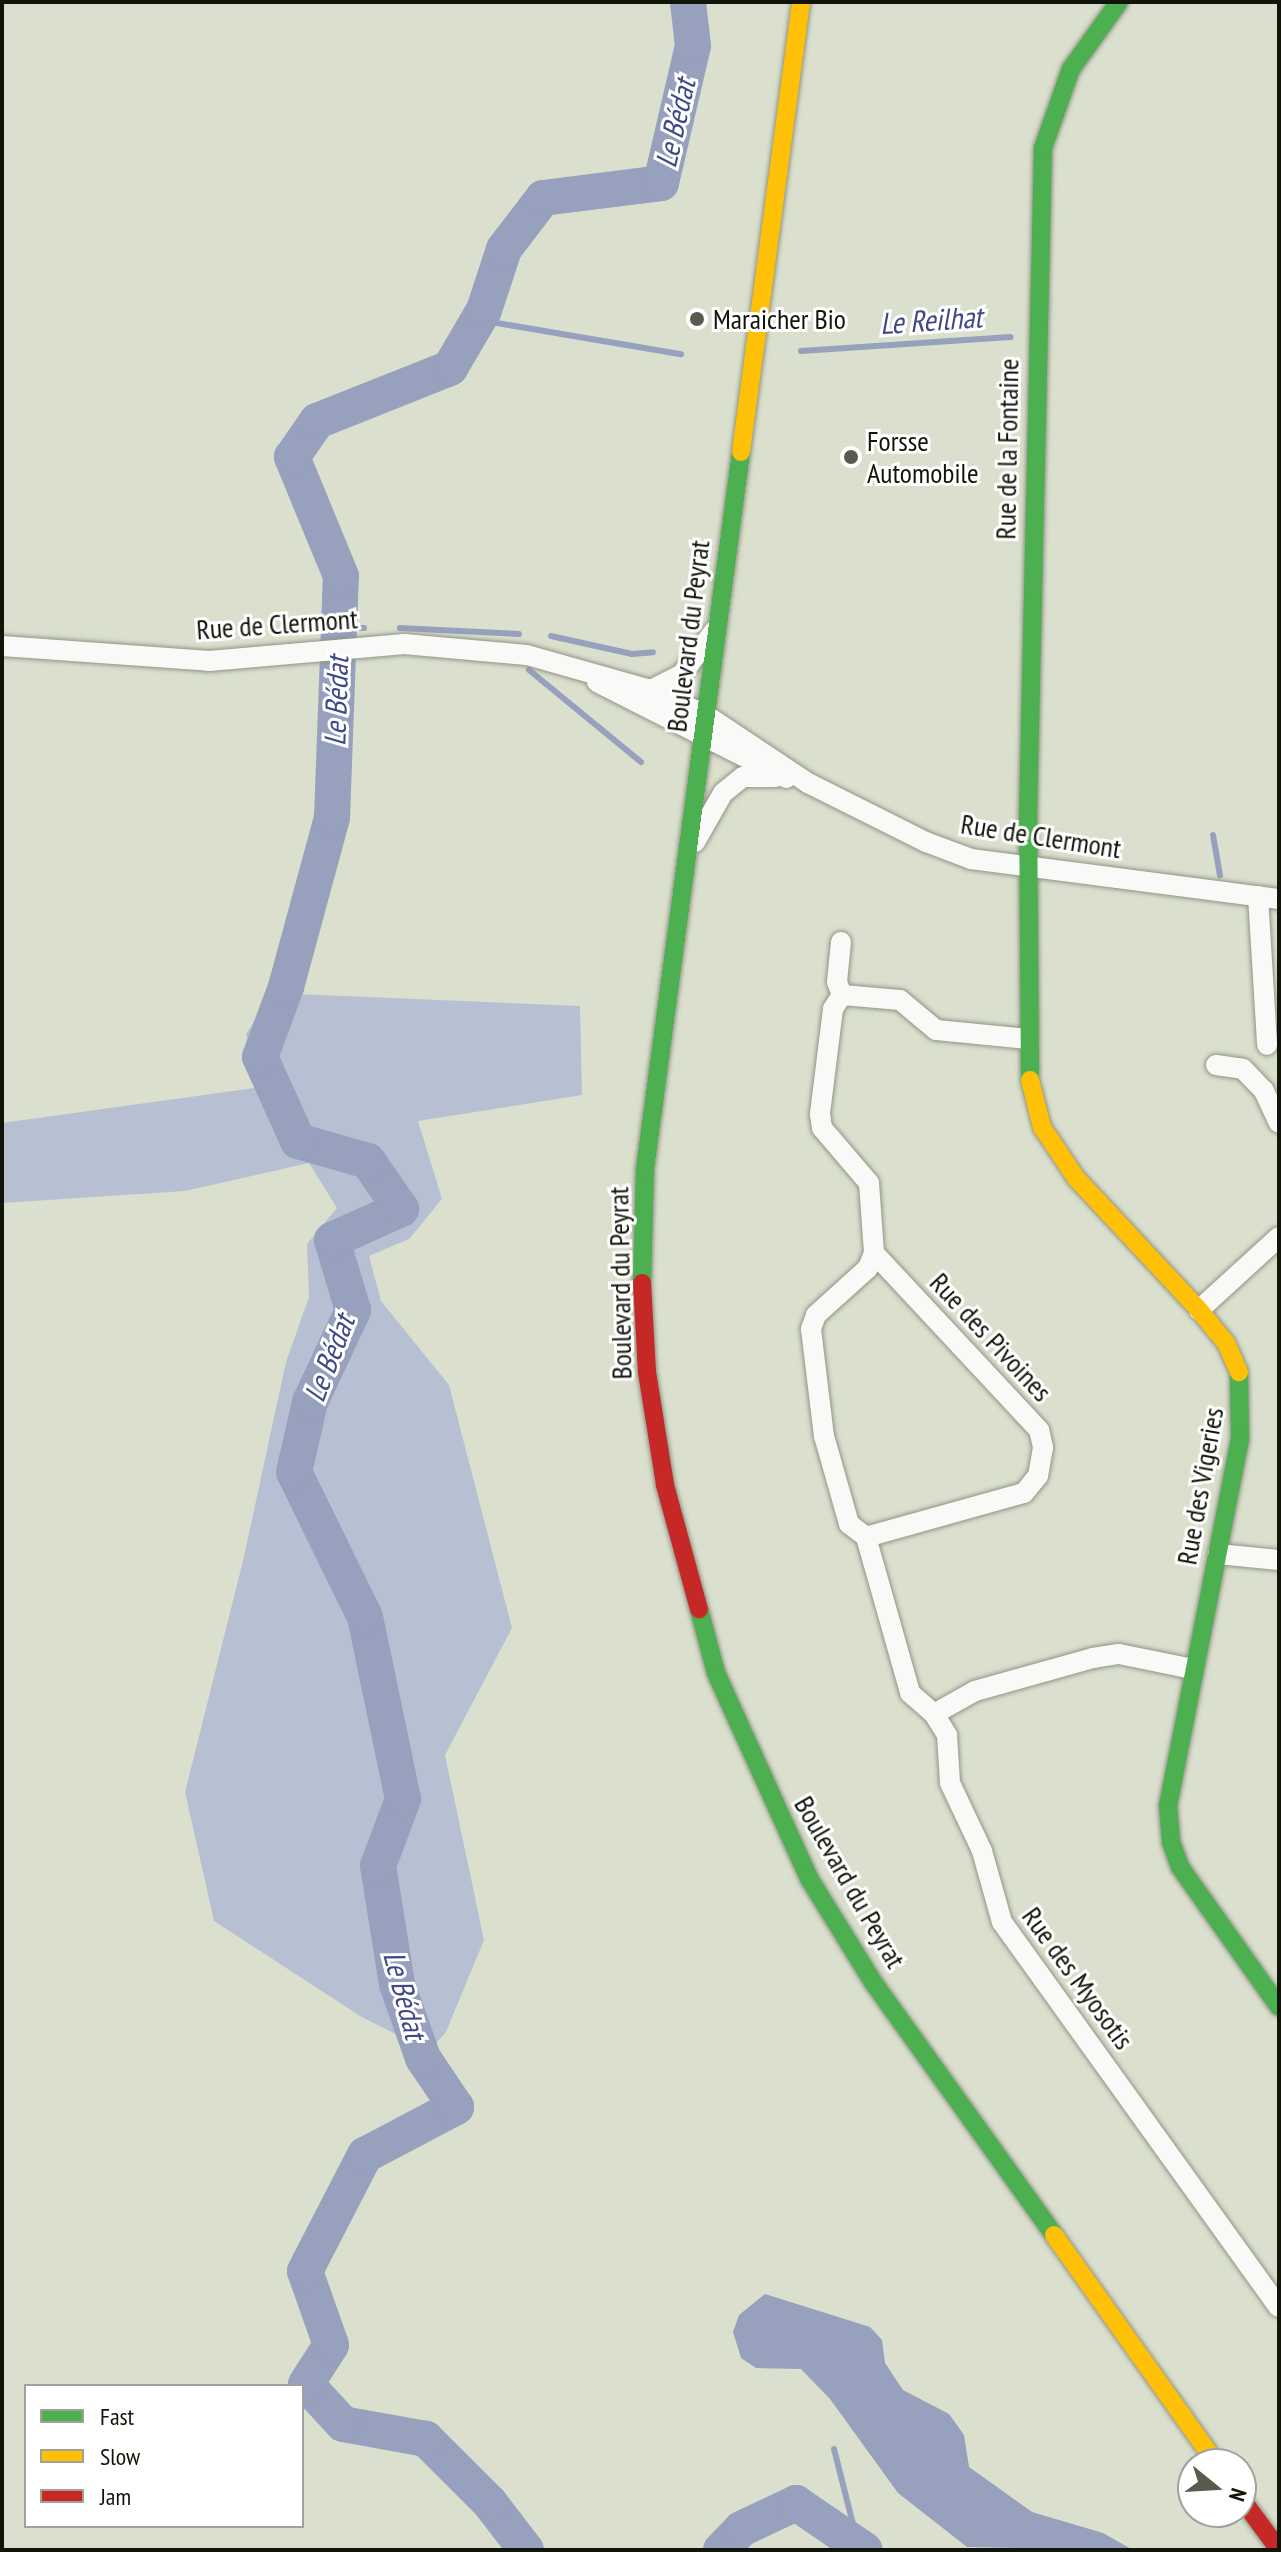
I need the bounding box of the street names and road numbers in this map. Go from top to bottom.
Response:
street label: Rue de la Fontaine [989,358,1025,540]
street label: Boulevard du Peyrat [660,538,716,734]
street label: Rue de Clermont [195,602,359,646]
street label: Rue de Clermont [959,807,1123,865]
street label: Boulevard du Peyrat [602,1186,638,1380]
street label: Rue des Pivoines [923,1266,1059,1408]
street label: Rue des Vigeries [1170,1404,1230,1568]
street label: Boulevard du Peyrat [787,1790,913,1974]
street label: Rue des Myosotis [1015,1900,1141,2056]

